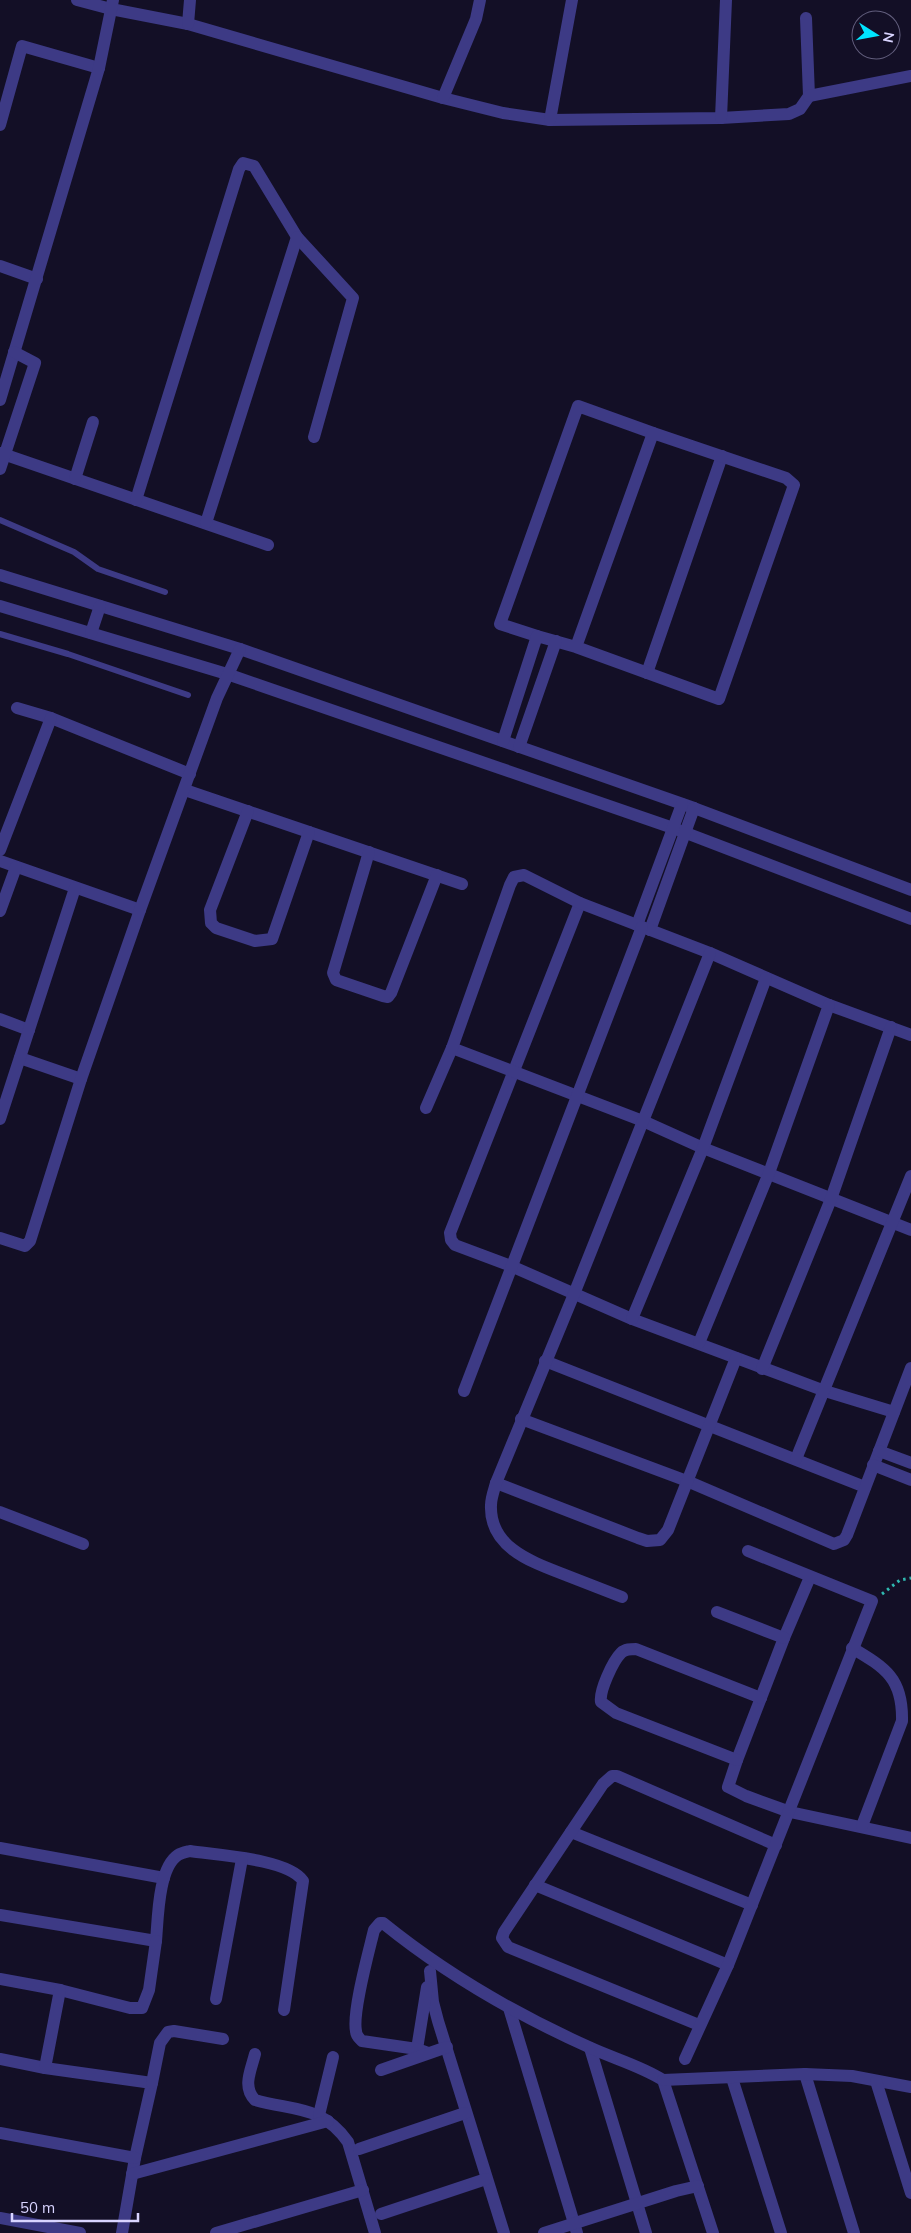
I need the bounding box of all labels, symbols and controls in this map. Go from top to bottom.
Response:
north arrow [851,10,901,60]
text: N [879,31,899,44]
scale bar [12,2190,139,2222]
text: 50 m [20,2198,55,2217]

